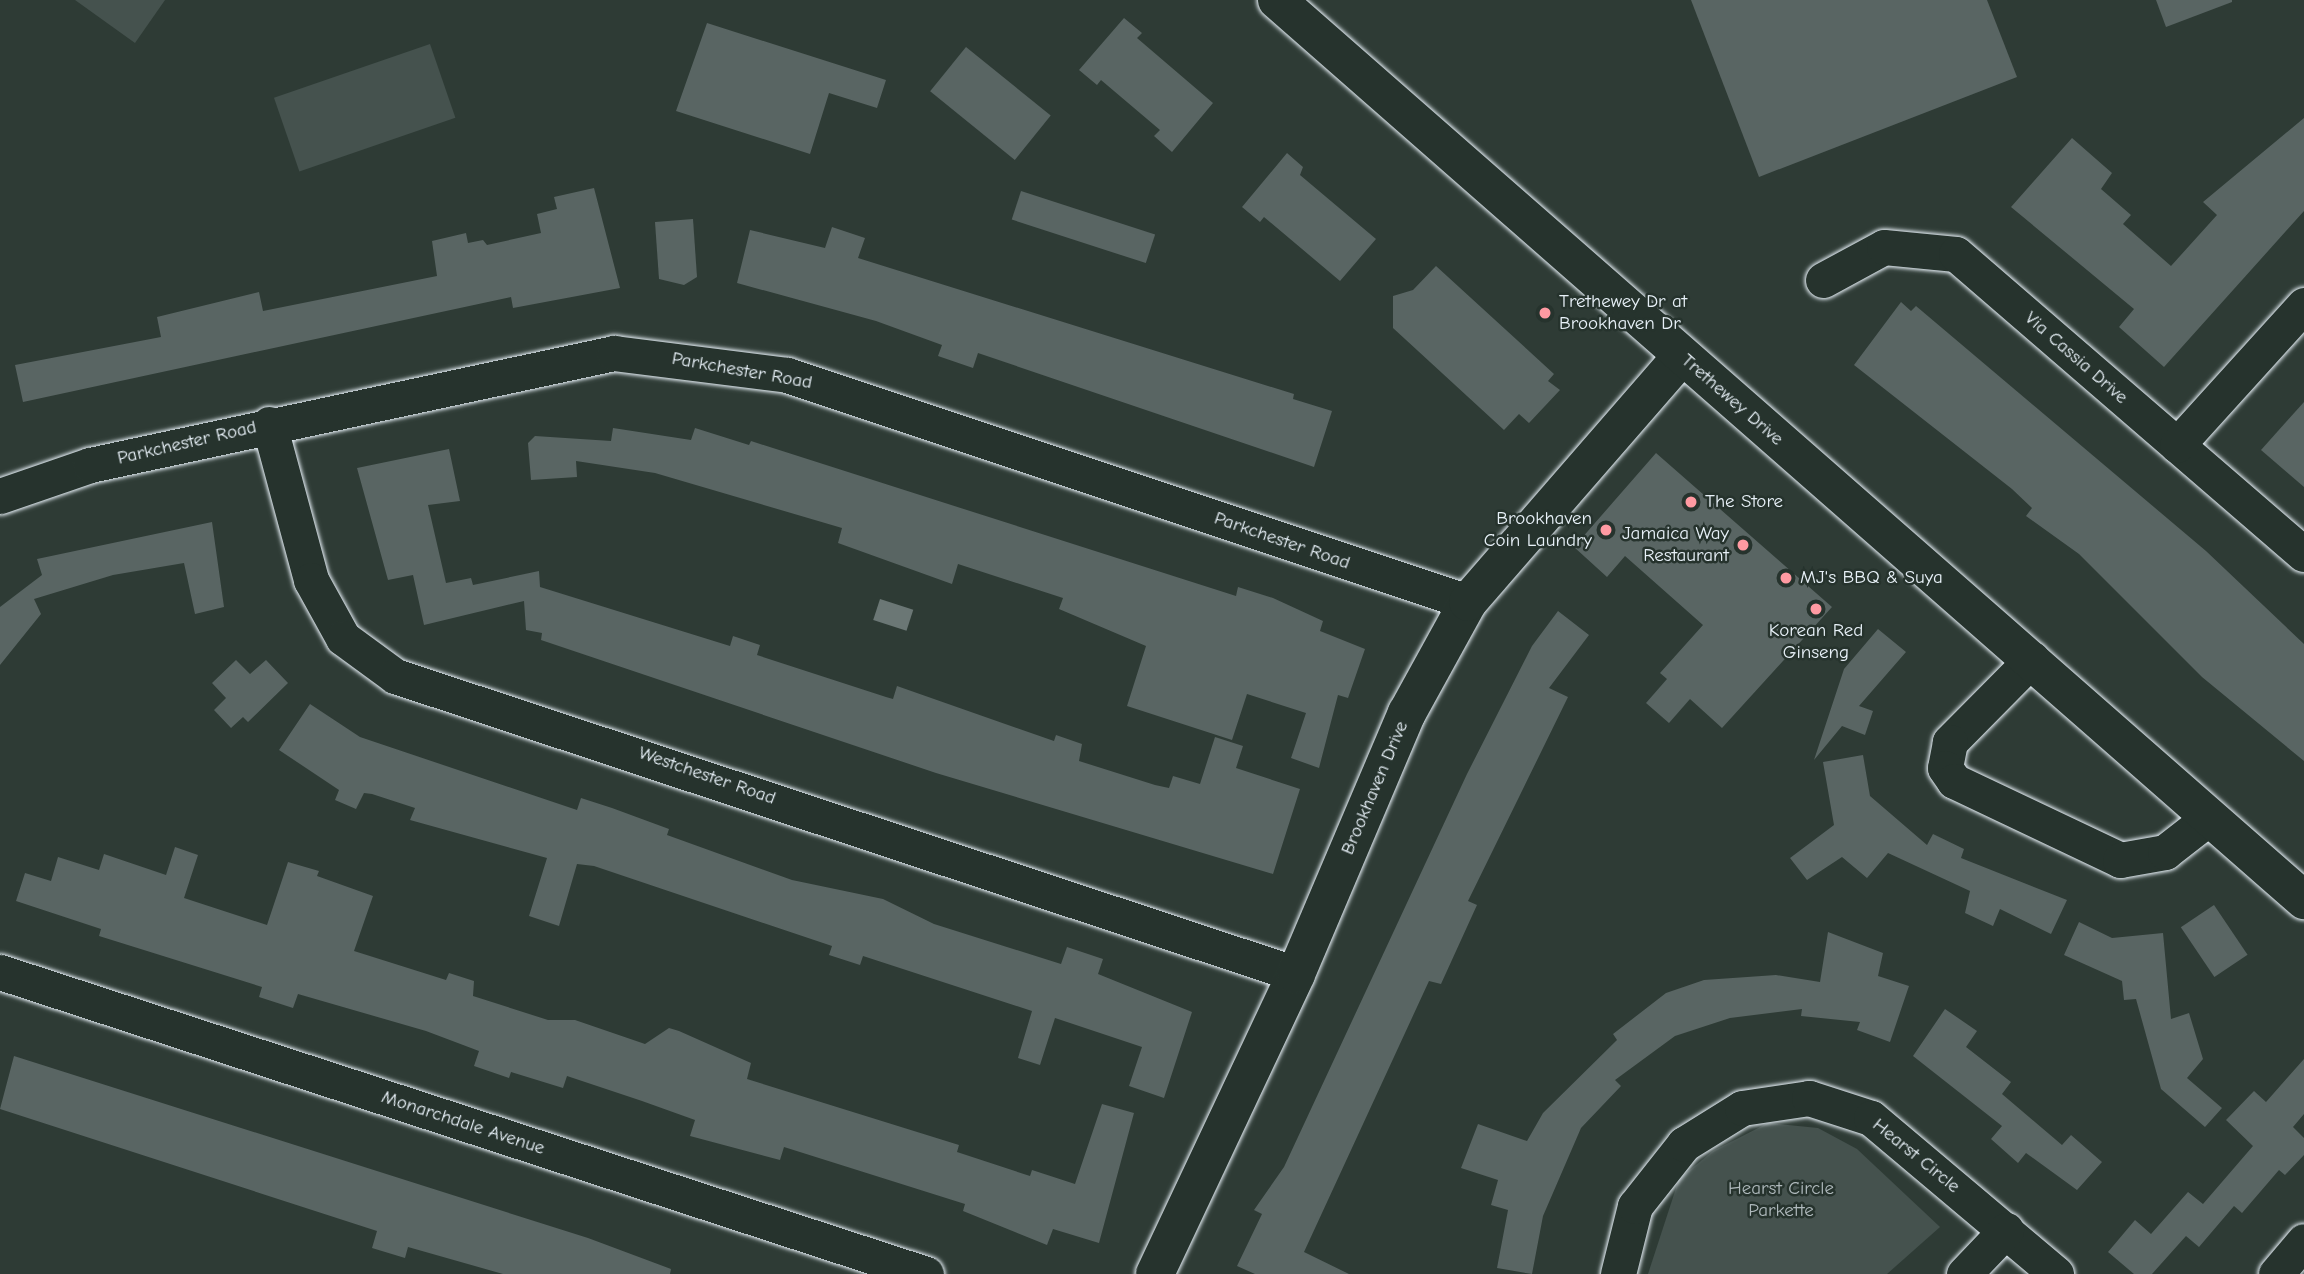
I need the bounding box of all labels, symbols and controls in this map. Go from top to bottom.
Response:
place label: Trethewey Dr at Brookhaven Dr [1559,291,1687,335]
marker: Trethewey Dr at Brookhaven Dr [1537,305,1553,321]
street label: Via Cassia Drive [2020,307,2132,409]
street label: Parkchester Road [670,347,814,395]
street label: Trethewey Drive [1676,349,1788,451]
street label: Parkchester Road [115,416,259,470]
place label: The Store [1705,491,1783,513]
marker: The Store [1683,494,1699,510]
street label: Parkchester Road [1211,507,1353,575]
place label: Brookhaven Coin Laundry [1484,508,1592,552]
marker: Brookhaven Coin Laundry [1598,522,1614,538]
place label: Jamaica Way Restaurant [1622,523,1729,567]
marker: Jamaica Way Restaurant [1735,537,1751,553]
place label: MJ's BBQ & Suya [1800,567,1943,589]
marker: MJ's BBQ & Suya [1778,570,1794,586]
marker: Korean Red Ginseng [1808,601,1824,617]
place label: Korean Red Ginseng [1769,620,1863,664]
street label: Brookhaven Drive [1337,718,1413,858]
street label: Westchester Road [635,742,779,810]
street label: Monarchdale Avenue [378,1086,548,1160]
street label: Hearst Circle [1868,1114,1964,1198]
park label: Hearst Circle Parkette [1728,1178,1834,1222]

